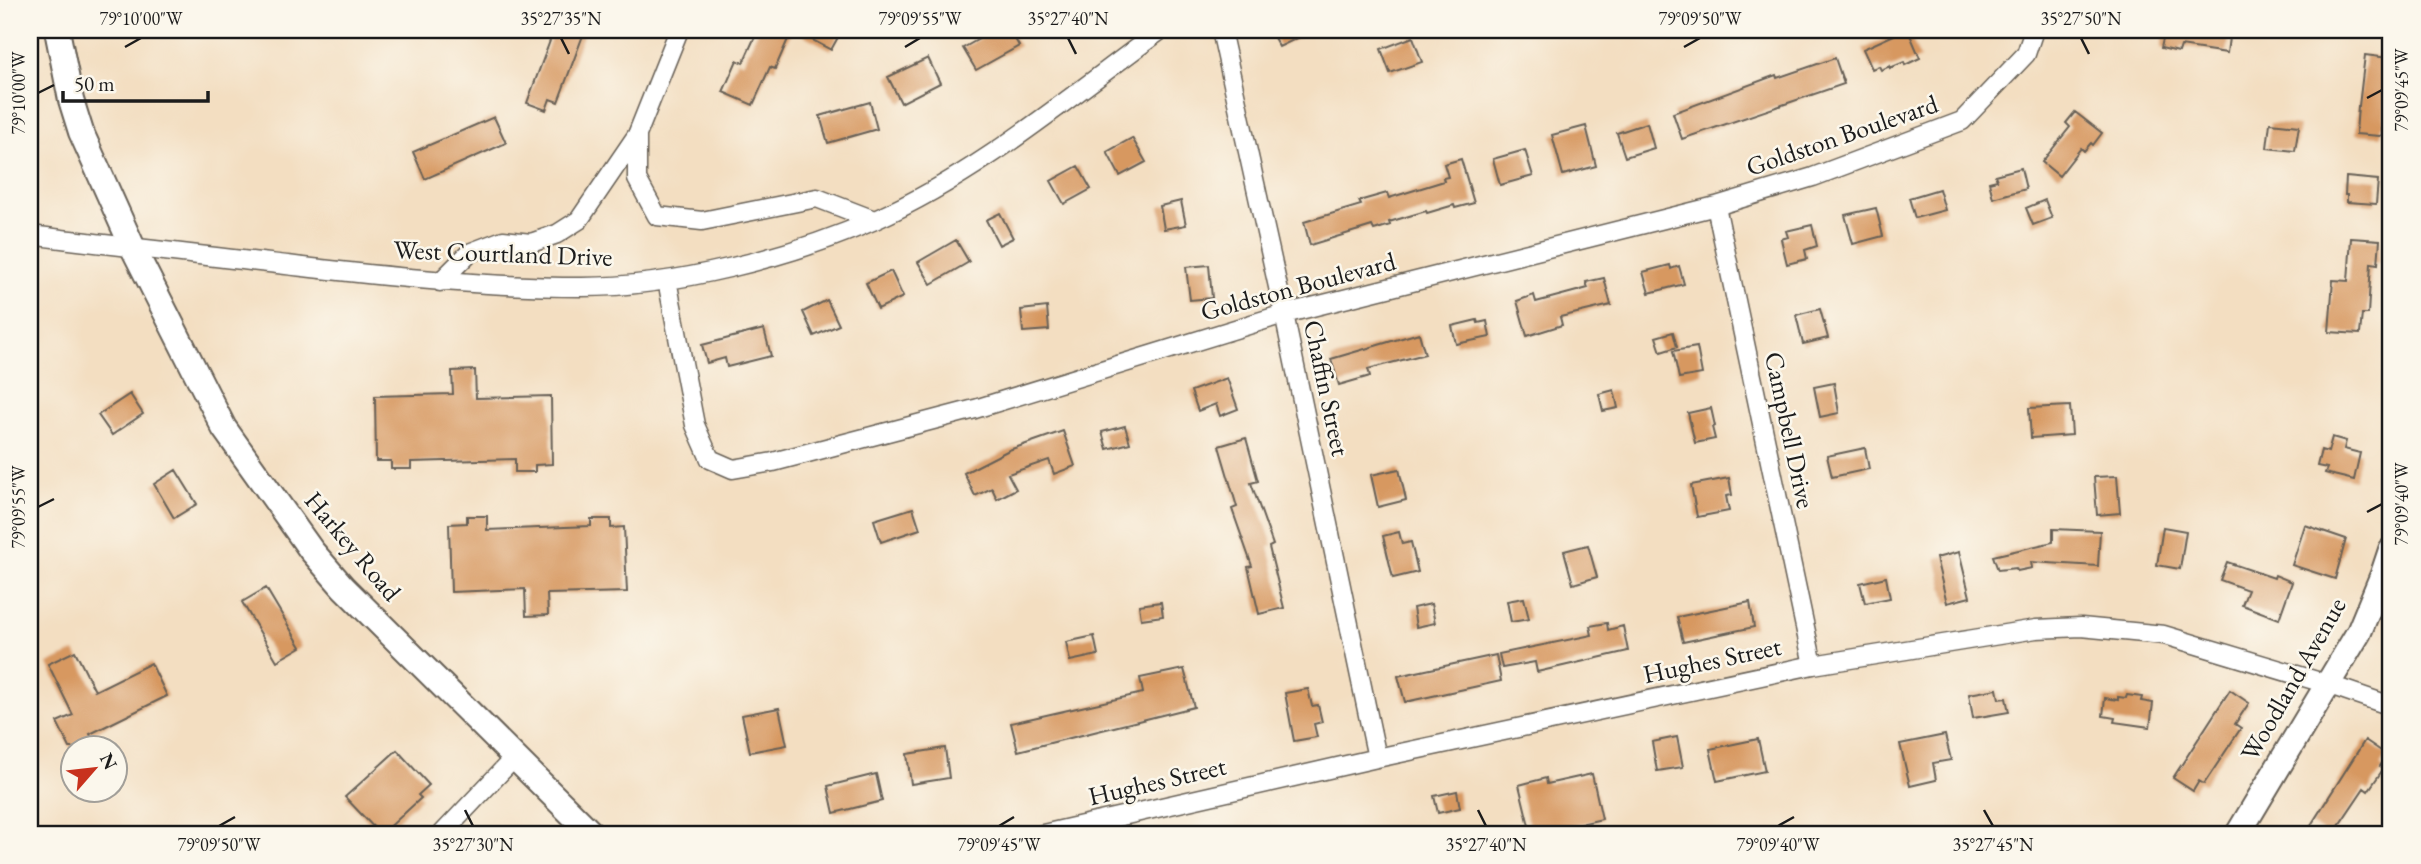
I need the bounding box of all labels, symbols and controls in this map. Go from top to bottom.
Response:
text: 79°10'00"W [99,7,183,30]
text: 35°27'35"N [521,7,602,30]
text: 79°09'55"W [878,7,962,30]
text: 35°27'40"N [1028,7,1109,30]
text: 79°09'50"W [1658,7,1742,30]
text: 35°27'50"N [2041,7,2122,30]
text: 79°09'45"W [2390,48,2413,132]
text: 79°10'00"W [7,51,30,135]
scale bar [63,60,208,104]
text: 50 m [74,70,115,97]
street label: Goldston Boulevard [1742,86,1943,184]
street label: West Courtland Drive [393,232,613,274]
street label: Goldston Boulevard [1197,243,1400,328]
street label: Chaffin Street [1296,317,1358,459]
street label: Campbell Drive [1757,349,1823,511]
text: 79°09'40"W [2390,462,2413,546]
text: 79°09'55"W [7,465,30,549]
street label: Harkey Road [297,484,409,609]
street label: Woodland Avenue [2232,591,2354,767]
street label: Hughes Street [1640,629,1784,691]
north arrow [60,734,130,804]
text: N [94,749,124,774]
street label: Hughes Street [1085,749,1229,813]
text: 79°09'50"W [177,833,261,856]
text: 35°27'30"N [433,833,514,856]
text: 79°09'45"W [957,833,1041,856]
text: 35°27'40"N [1446,833,1527,856]
text: 79°09'40"W [1736,833,1820,856]
text: 35°27'45"N [1953,833,2034,856]

